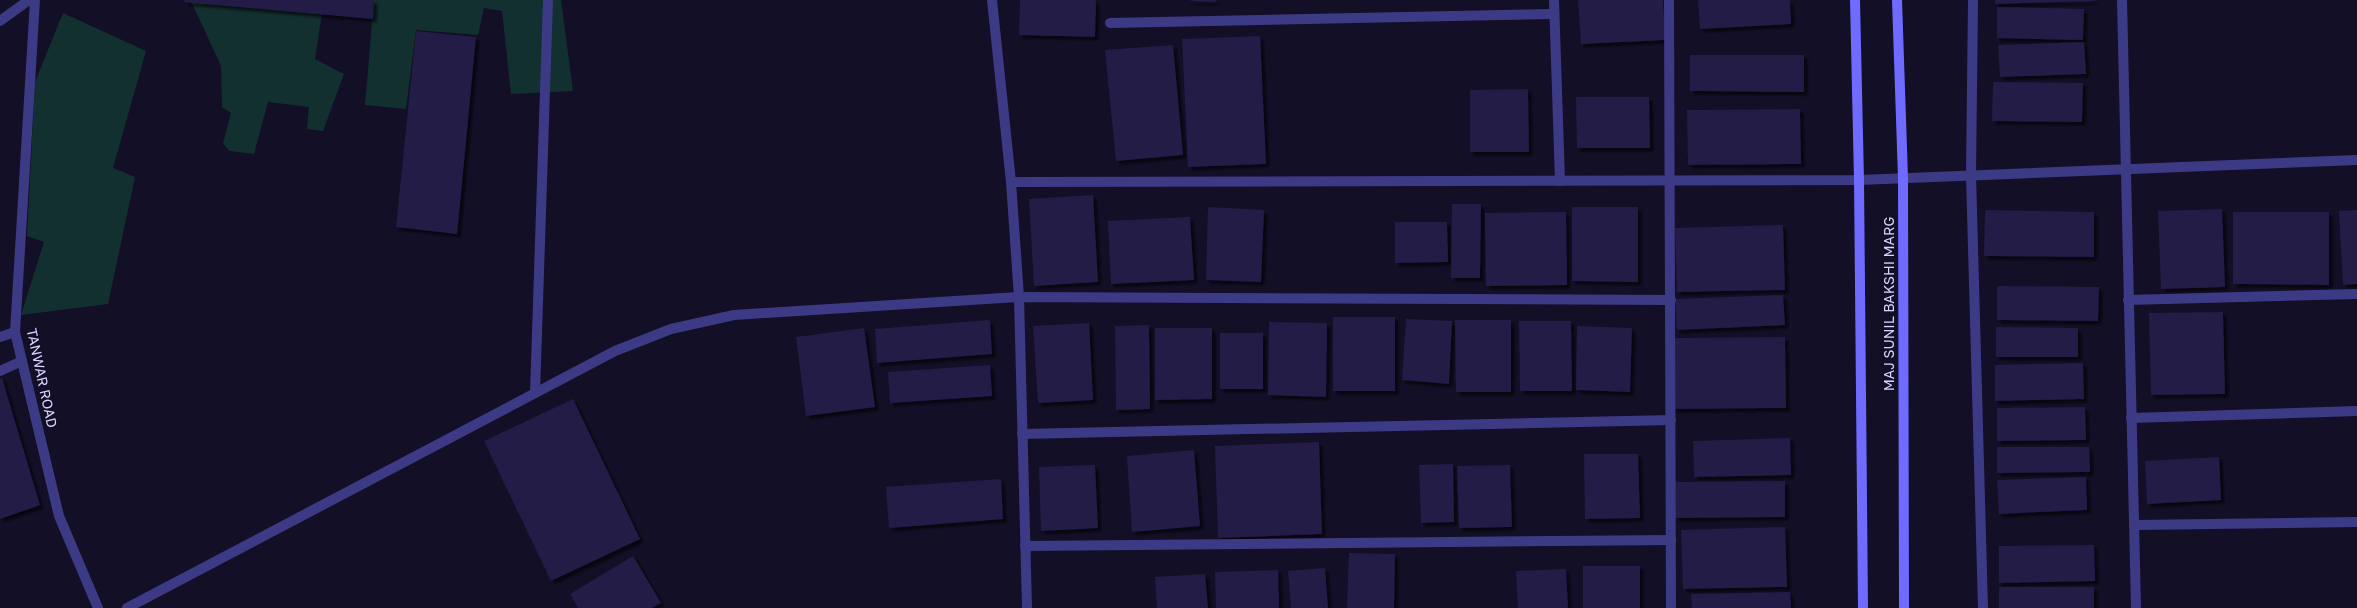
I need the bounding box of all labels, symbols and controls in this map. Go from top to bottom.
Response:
street label: MAJ SUNIL BAKSHI MARG [1880,217,1897,391]
street label: TANWAR ROAD [24,327,61,429]

